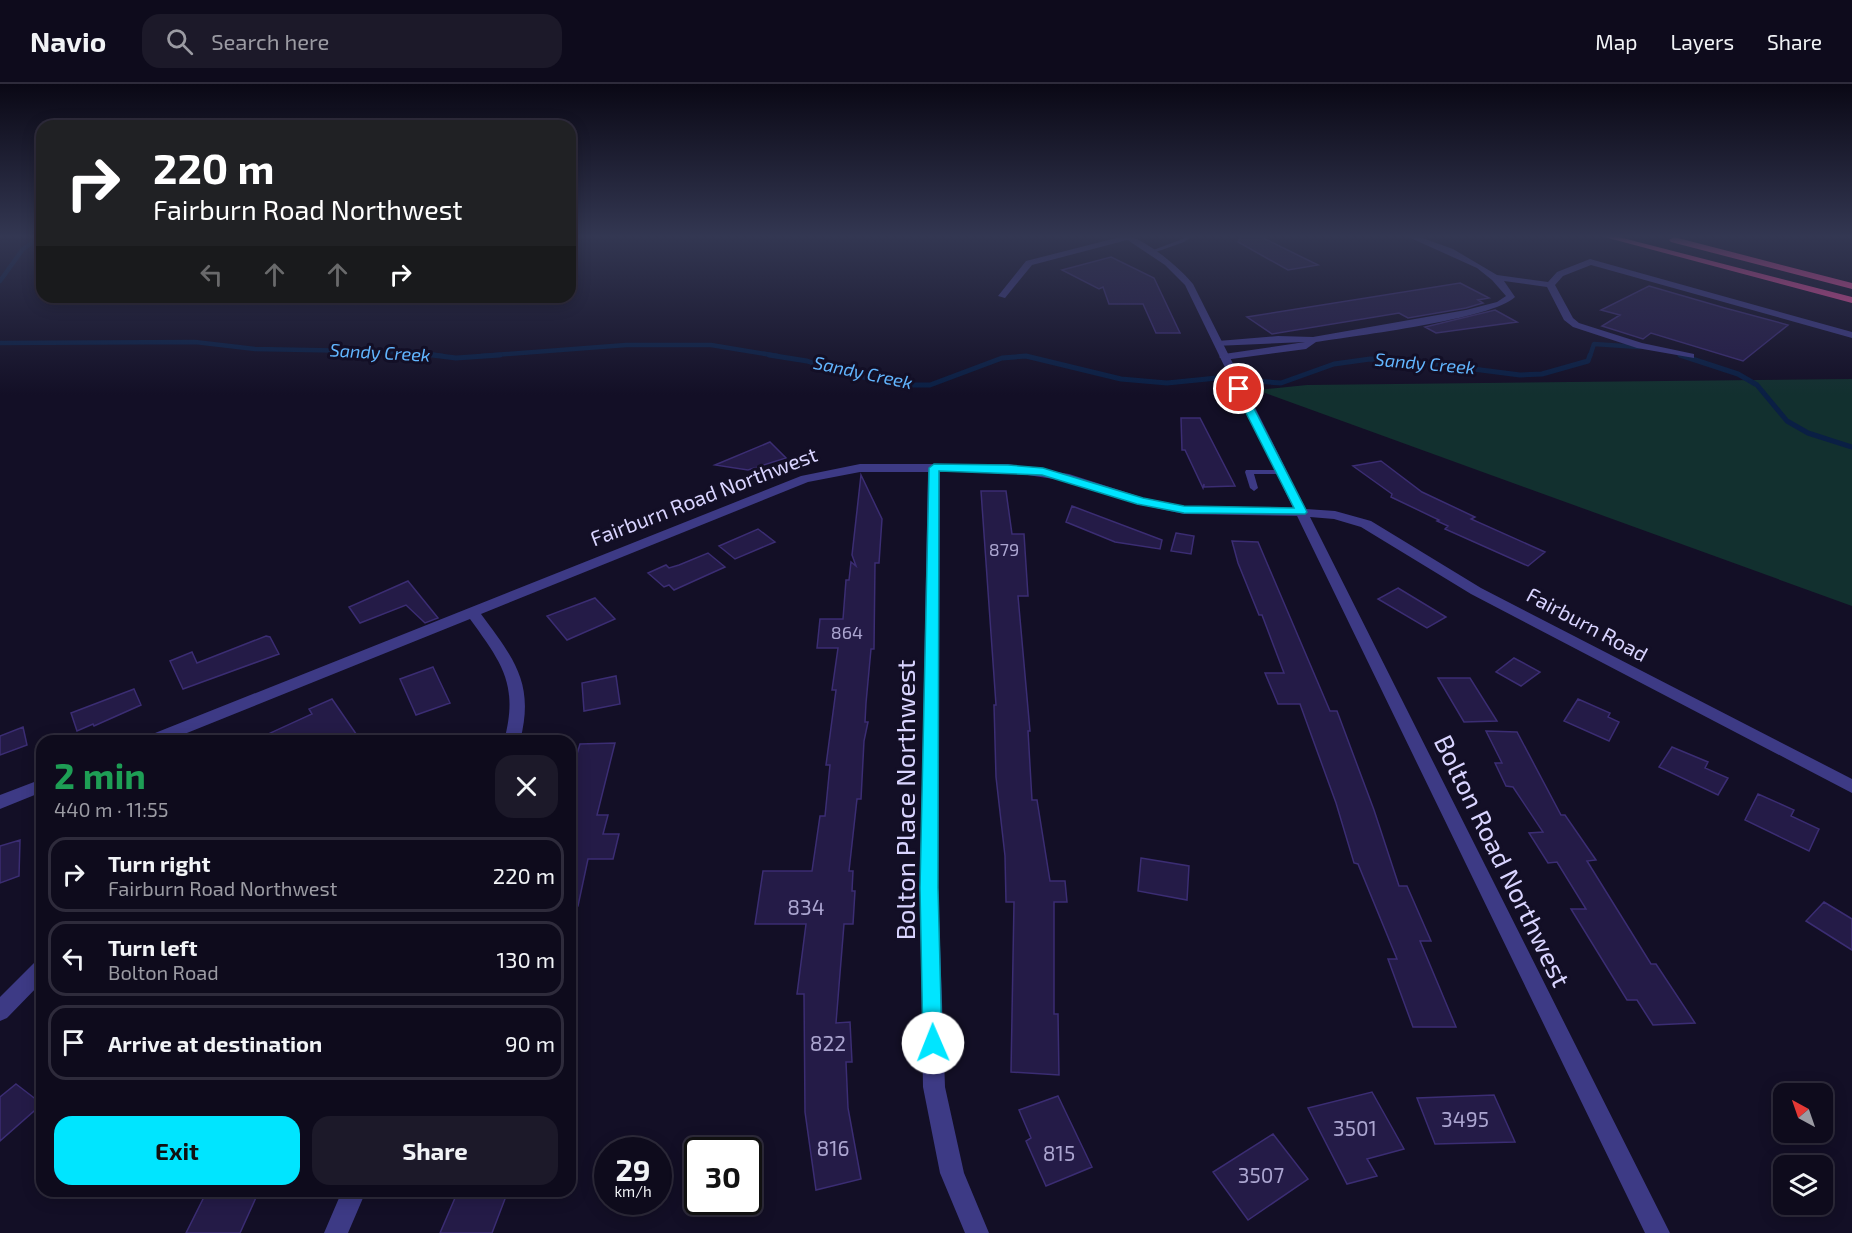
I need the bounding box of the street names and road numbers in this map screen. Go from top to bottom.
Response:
street label: Fairburn Road Northwest [587,441,820,550]
street label: Fairburn Road [1523,581,1653,666]
street label: Bolton Place Northwest [889,660,920,940]
street label: Bolton Road Northwest [1429,729,1578,992]

